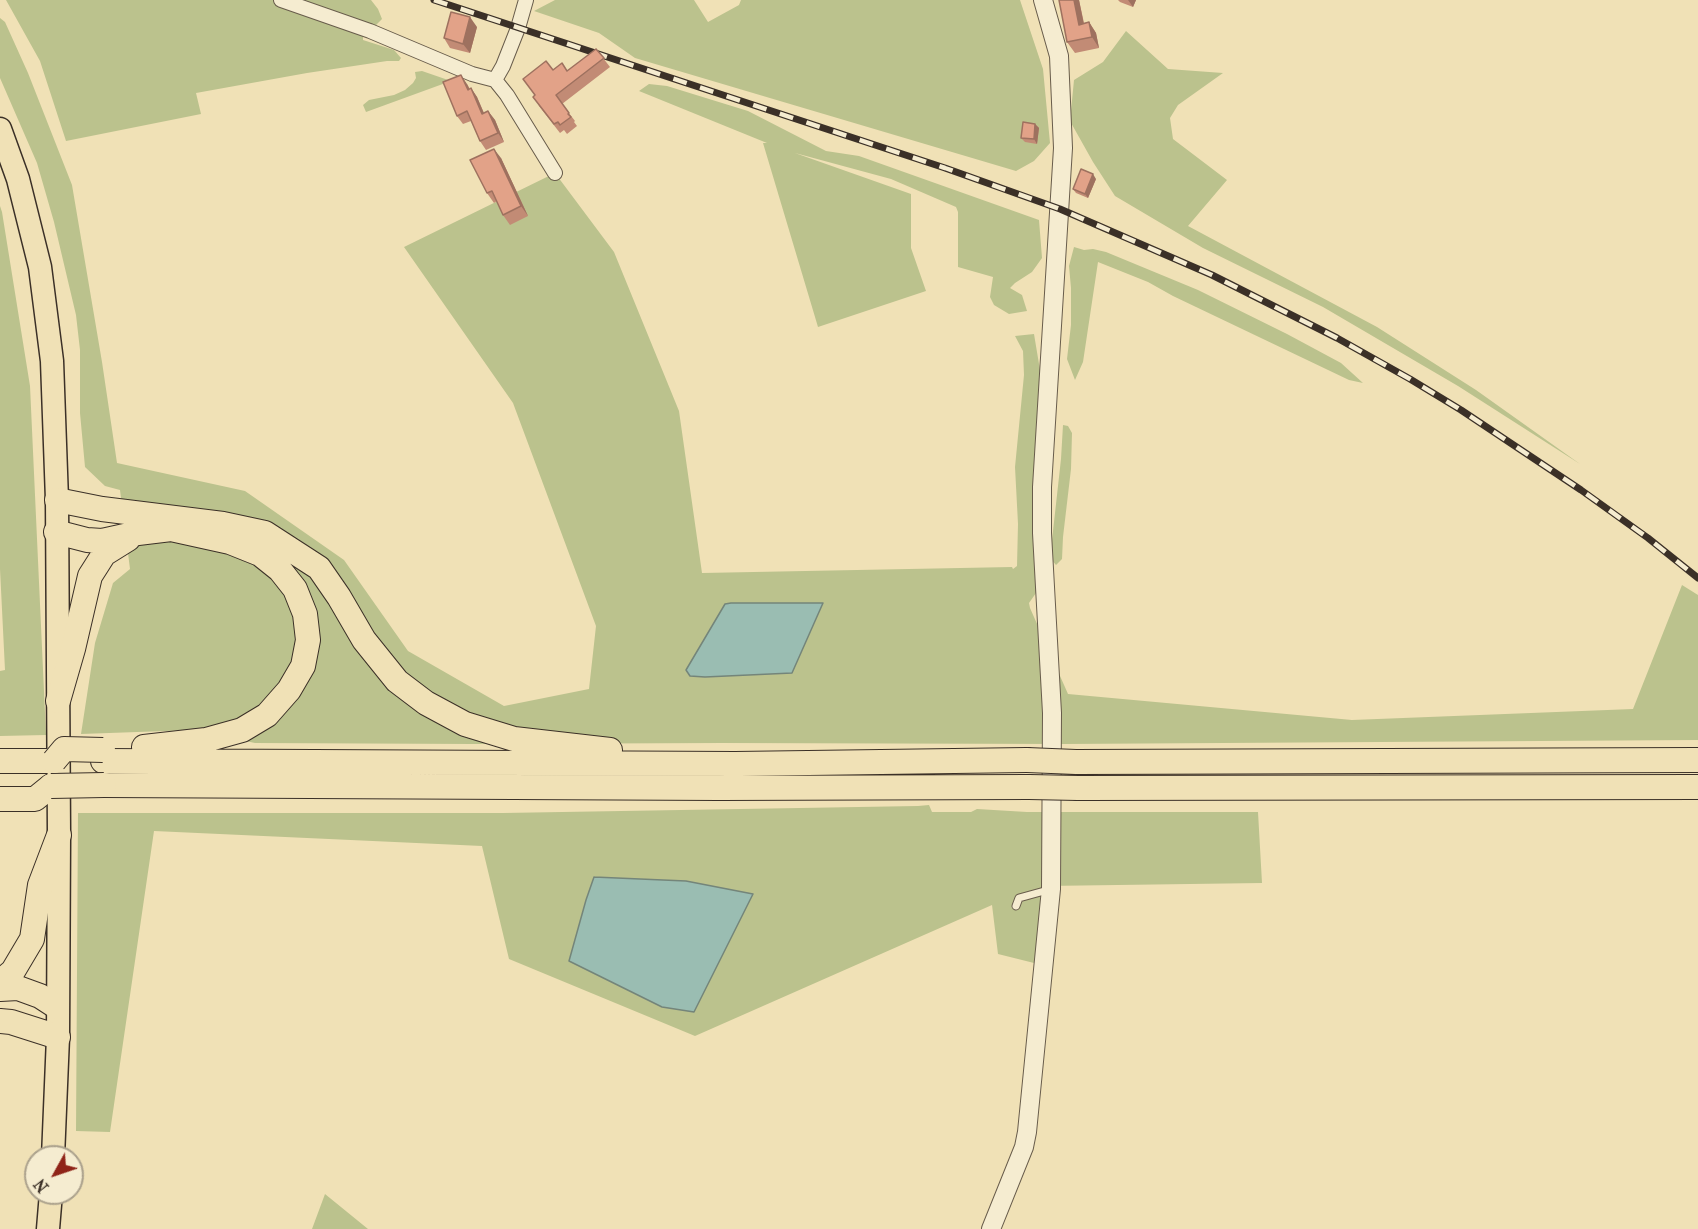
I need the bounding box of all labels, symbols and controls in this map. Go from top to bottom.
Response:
north arrow [24,1145,84,1205]
text: N [30,1175,53,1196]

